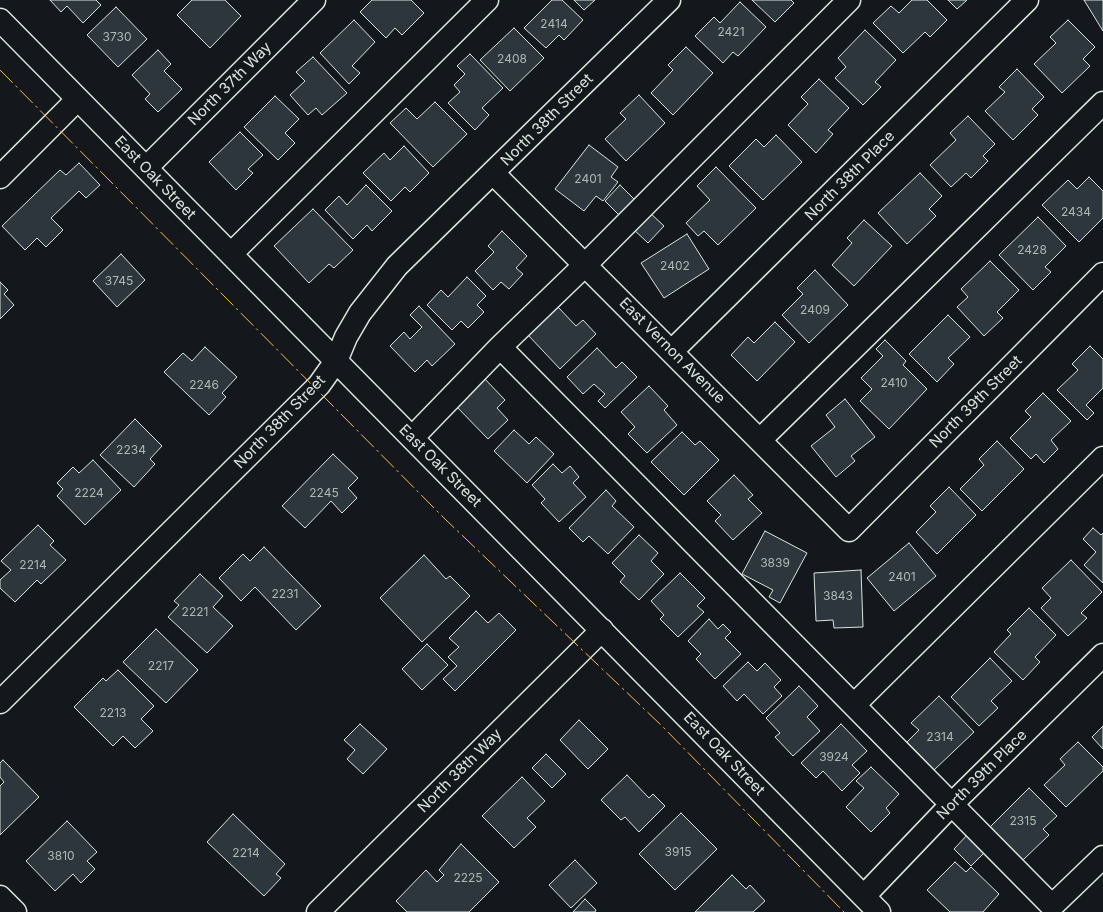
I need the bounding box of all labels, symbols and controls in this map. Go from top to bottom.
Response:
house number: 2414 [540,17,568,31]
house number: 2421 [717,25,745,39]
house number: 3730 [103,30,131,44]
street label: North 37th Way [185,39,275,129]
house number: 2408 [497,52,527,66]
street label: North 38th Street [497,70,597,170]
street label: North 38th Place [801,127,899,225]
street label: East Oak Street [111,132,199,224]
house number: 2401 [574,172,602,186]
house number: 2434 [1061,205,1091,219]
house number: 2428 [1017,243,1047,257]
house number: 2402 [660,259,690,273]
house number: 3745 [105,274,133,288]
street label: East Vernon Avenue [615,294,729,408]
house number: 2409 [800,303,830,317]
street label: North 39th Street [926,352,1026,452]
street label: North 38th Street [231,371,329,473]
house number: 2410 [880,376,908,390]
house number: 2246 [189,378,219,392]
street label: East Oak Street [395,421,485,511]
house number: 2234 [116,443,146,457]
house number: 2224 [74,486,104,500]
house number: 2245 [309,486,339,500]
house number: 3839 [760,556,790,570]
house number: 2214 [19,558,47,572]
house number: 2401 [888,570,916,584]
house number: 2231 [272,587,298,601]
house number: 3843 [823,589,853,603]
house number: 2221 [182,605,208,619]
house number: 2217 [148,659,174,673]
house number: 2213 [100,706,126,720]
street label: East Oak Street [680,708,768,800]
street label: North 38th Way [414,725,506,817]
street label: North 39th Place [933,726,1031,824]
house number: 2314 [926,730,954,744]
house number: 3924 [819,750,849,764]
house number: 2315 [1010,814,1036,828]
house number: 3915 [664,845,692,859]
house number: 2214 [232,846,260,860]
house number: 3810 [47,849,75,863]
house number: 2225 [453,871,483,885]

